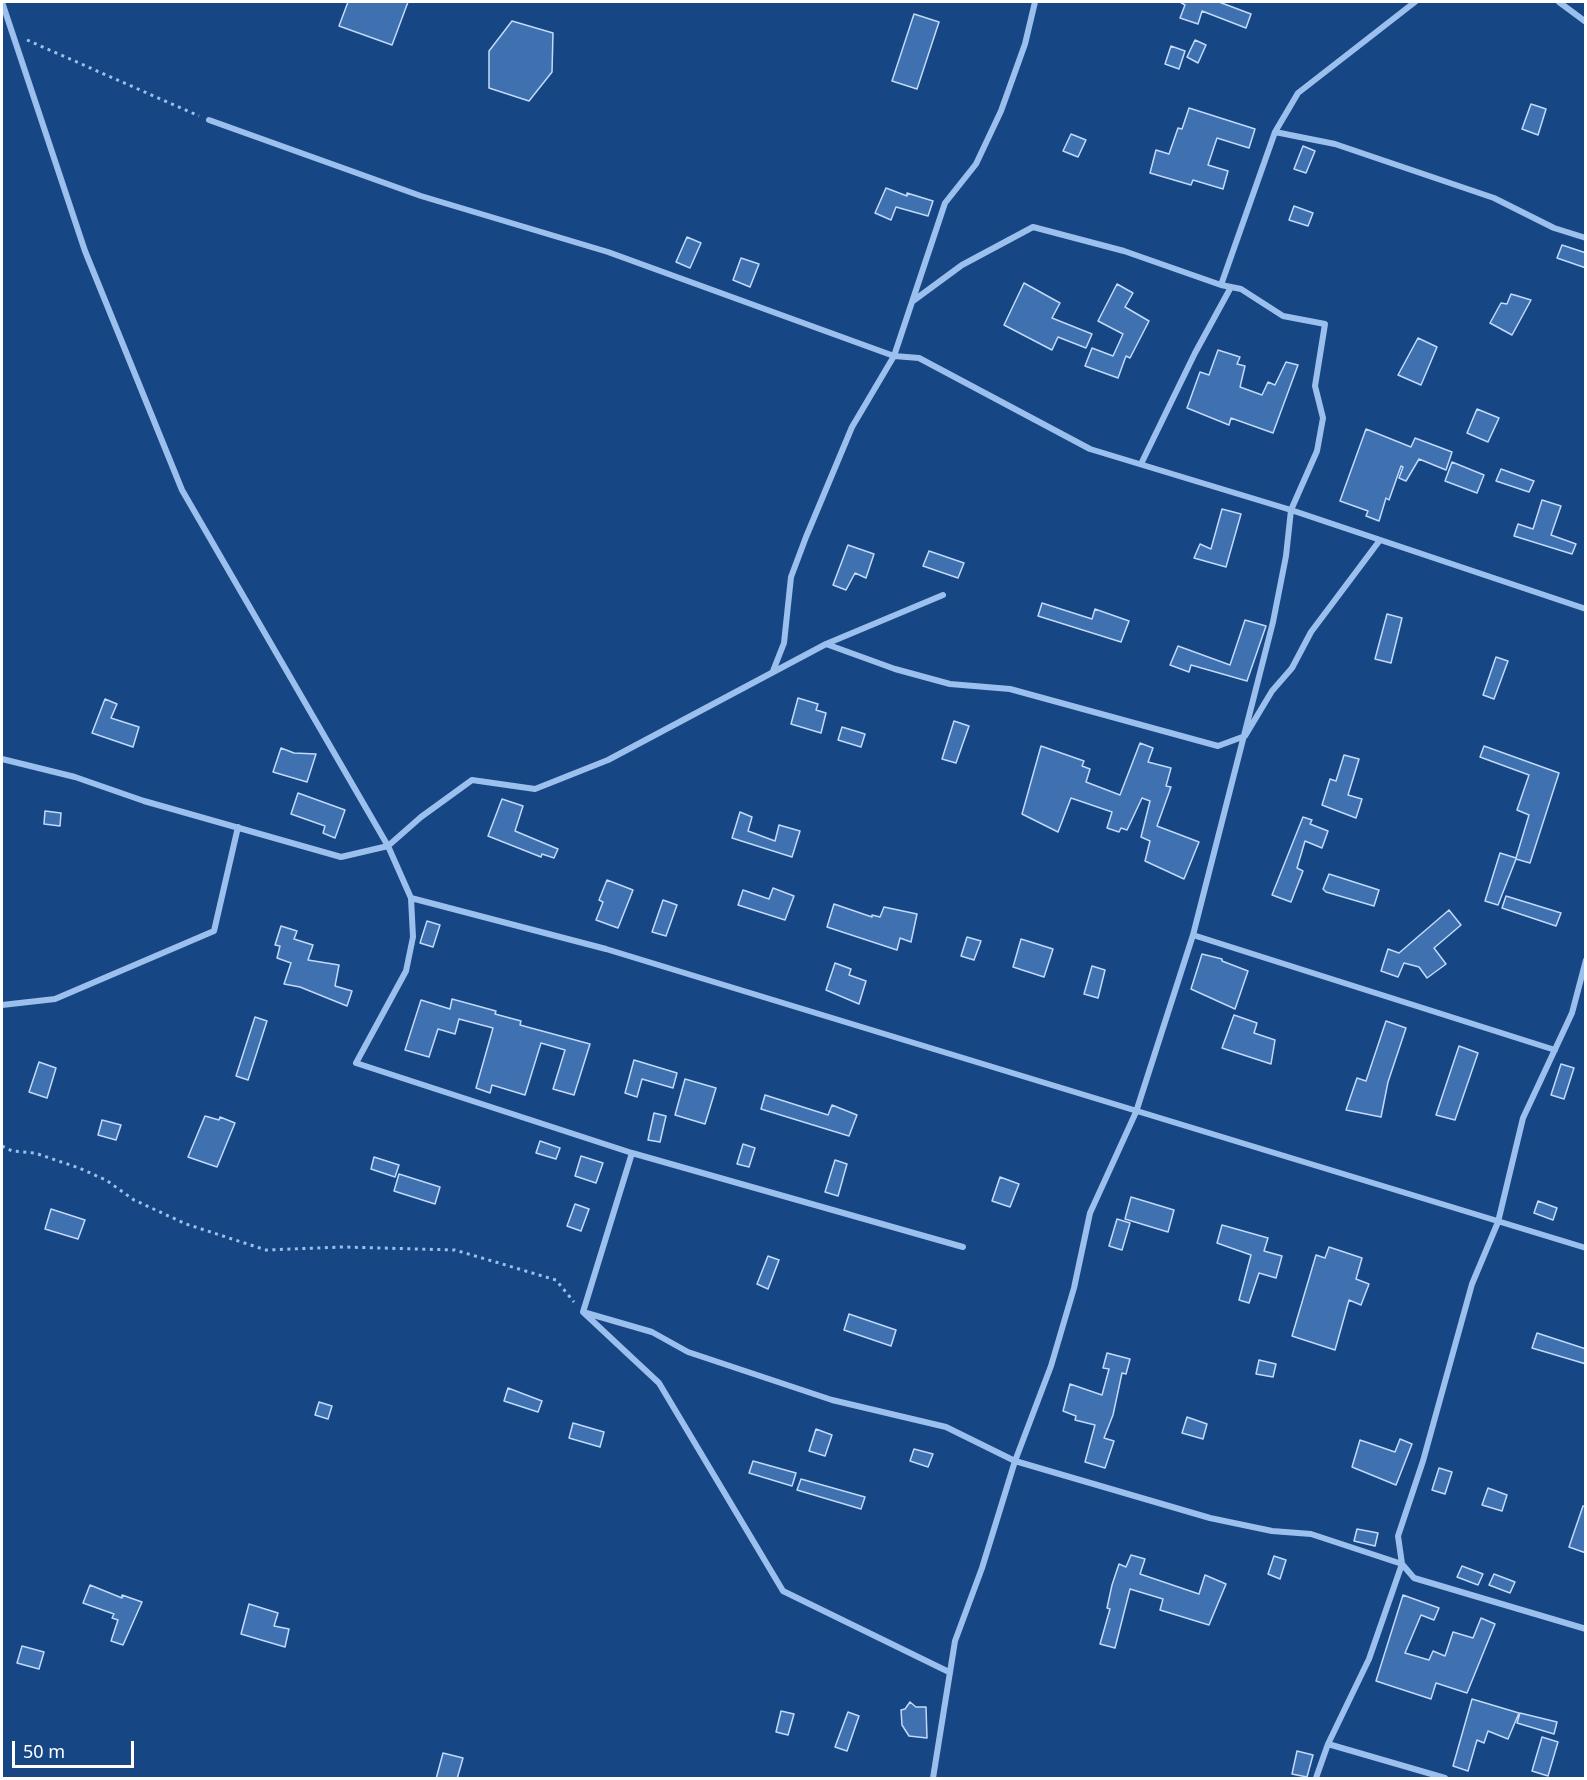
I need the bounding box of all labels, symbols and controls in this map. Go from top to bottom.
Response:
scale bar [15,1729,136,1767]
text: 50 m [23,1739,65,1763]

